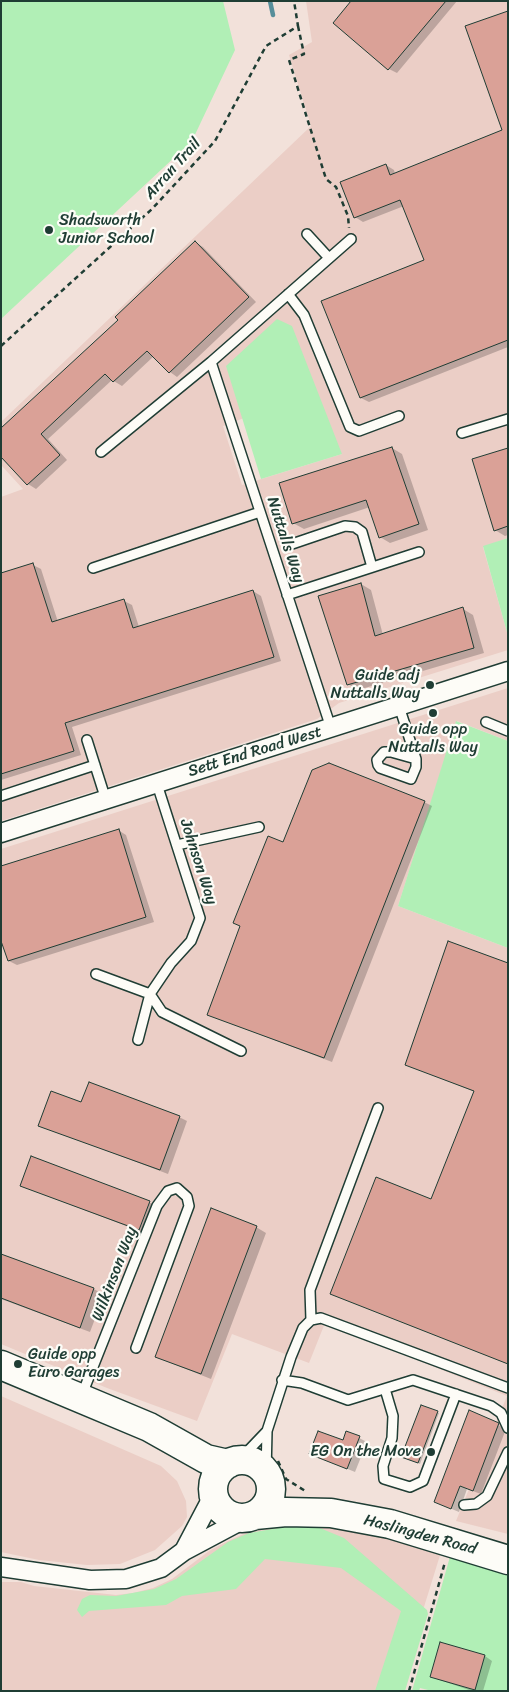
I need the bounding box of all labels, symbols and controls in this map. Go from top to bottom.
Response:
street label: Arran Trail [141,135,205,203]
place label: Shadsworth Junior School [59,211,154,249]
marker: Shadsworth Junior School [43,224,55,236]
street label: Nuttalls Way [262,495,308,585]
place label: Guide adj Nuttalls Way [331,666,420,704]
marker: Guide adj Nuttalls Way [424,679,436,691]
marker: Guide opp Nuttalls Way [427,707,439,719]
place label: Guide opp Nuttalls Way [388,720,478,758]
street label: Sett End Road West [186,722,324,782]
street label: Johnson Way [175,817,221,907]
street label: Wilkinson Way [88,1224,142,1324]
place label: Guide opp Euro Garages [28,1345,119,1383]
marker: Guide opp Euro Garages [12,1358,24,1370]
place label: EG On the Move [310,1442,421,1462]
marker: EG On the Move [425,1446,437,1458]
street label: Haslingden Road [362,1511,478,1559]

